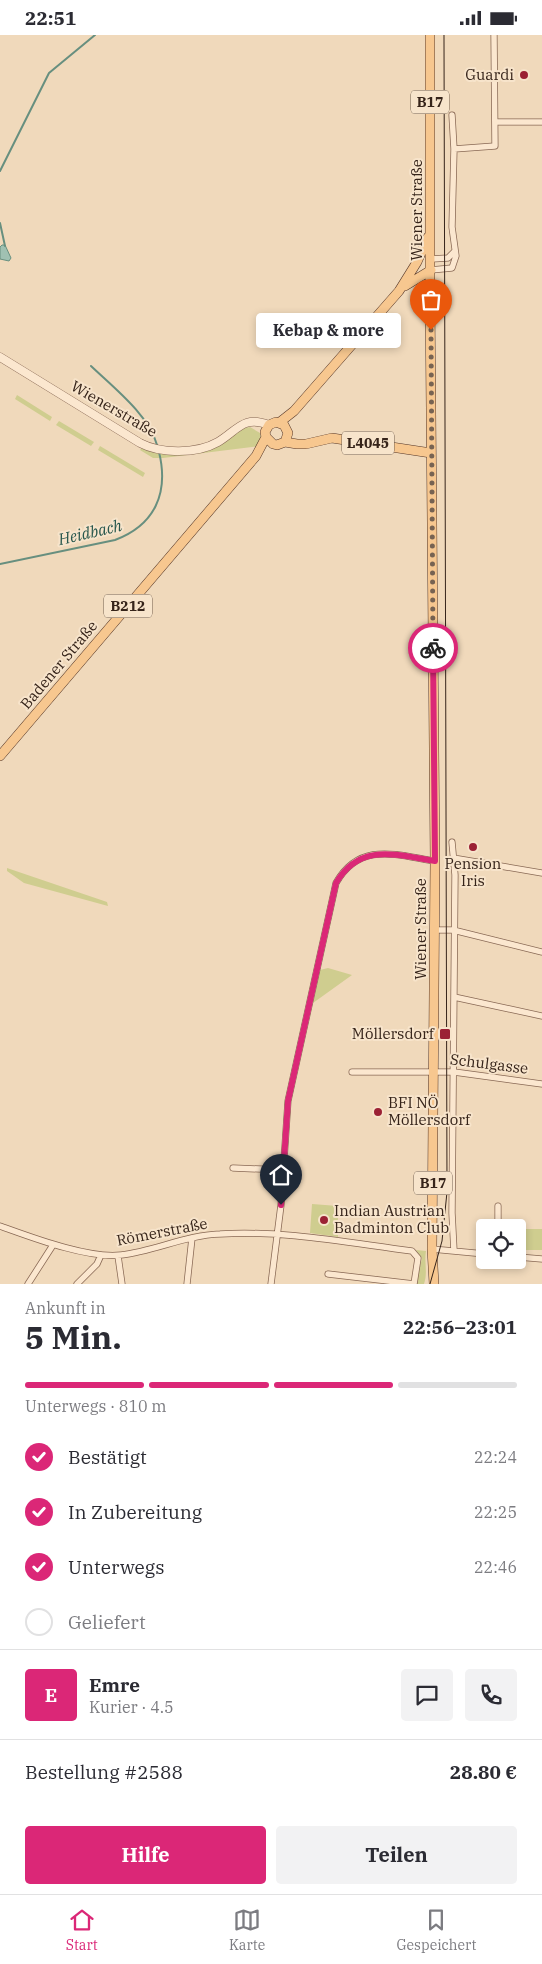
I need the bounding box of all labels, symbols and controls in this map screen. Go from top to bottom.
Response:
text: 22:51 [25,6,76,30]
place label: Guardi [465,65,514,84]
marker: Guardi [518,69,530,81]
road number: B17 [411,91,449,113]
street label: Wiener Straße [407,159,426,261]
pin [410,279,452,330]
icon: bag [417,286,445,314]
callout: Kebap & more [256,313,401,347]
text: Kebap & more [273,320,384,340]
street label: Wienerstraße [68,376,161,441]
road number: L4045 [342,431,394,454]
water label: Heidbach [55,515,124,549]
road number: B212 [104,595,152,617]
street label: Badener Straße [16,617,101,713]
courier [408,623,458,673]
icon: bike [419,634,447,662]
marker: Pension Iris [467,841,479,853]
place label: Pension Iris [445,854,502,890]
street label: Wiener Straße [411,878,430,980]
place label: Möllersdorf [352,1024,435,1043]
marker: Möllersdorf [438,1027,452,1041]
street label: Schulgasse [449,1049,529,1078]
place label: BFI NÖ Möllersdorf [388,1093,471,1129]
marker: BFI NÖ Möllersdorf [372,1106,384,1118]
pin [260,1154,302,1205]
icon: home [267,1161,295,1189]
road number: B17 [414,1171,452,1195]
place label: Indian Austrian Badminton Club [334,1201,449,1237]
street label: Römerstraße [115,1213,209,1250]
marker: Indian Austrian Badminton Club [318,1214,330,1226]
map controls [476,1219,526,1269]
button: locate [476,1219,526,1269]
text: Ankunft in [25,1298,106,1318]
text: 22:56–23:01 [403,1315,517,1339]
text: 5 Min. [25,1316,122,1358]
text: Unterwegs · 810 m [25,1396,167,1416]
icon: check [25,1443,53,1471]
text: Bestätigt [68,1445,147,1469]
text: 22:24 [474,1447,517,1467]
icon: check [25,1498,53,1526]
text: In Zubereitung [68,1500,202,1524]
text: 22:25 [474,1502,517,1522]
icon: check [25,1553,53,1581]
text: Unterwegs [68,1555,164,1579]
text: 22:46 [474,1557,517,1577]
text: Geliefert [68,1610,146,1634]
button: chat [401,1669,453,1721]
button: phone [465,1669,517,1721]
text: Emre [89,1673,140,1697]
text: E [45,1683,57,1707]
text: Kurier · 4.5 [89,1697,174,1717]
text: Bestellung #2588 [25,1760,183,1784]
text: 28.80 € [450,1760,517,1784]
button: Hilfe [25,1826,266,1884]
button: Teilen [276,1826,517,1884]
tab: Start [66,1906,98,1954]
tab: Karte [229,1906,265,1954]
tab: Gespeichert [397,1906,476,1954]

